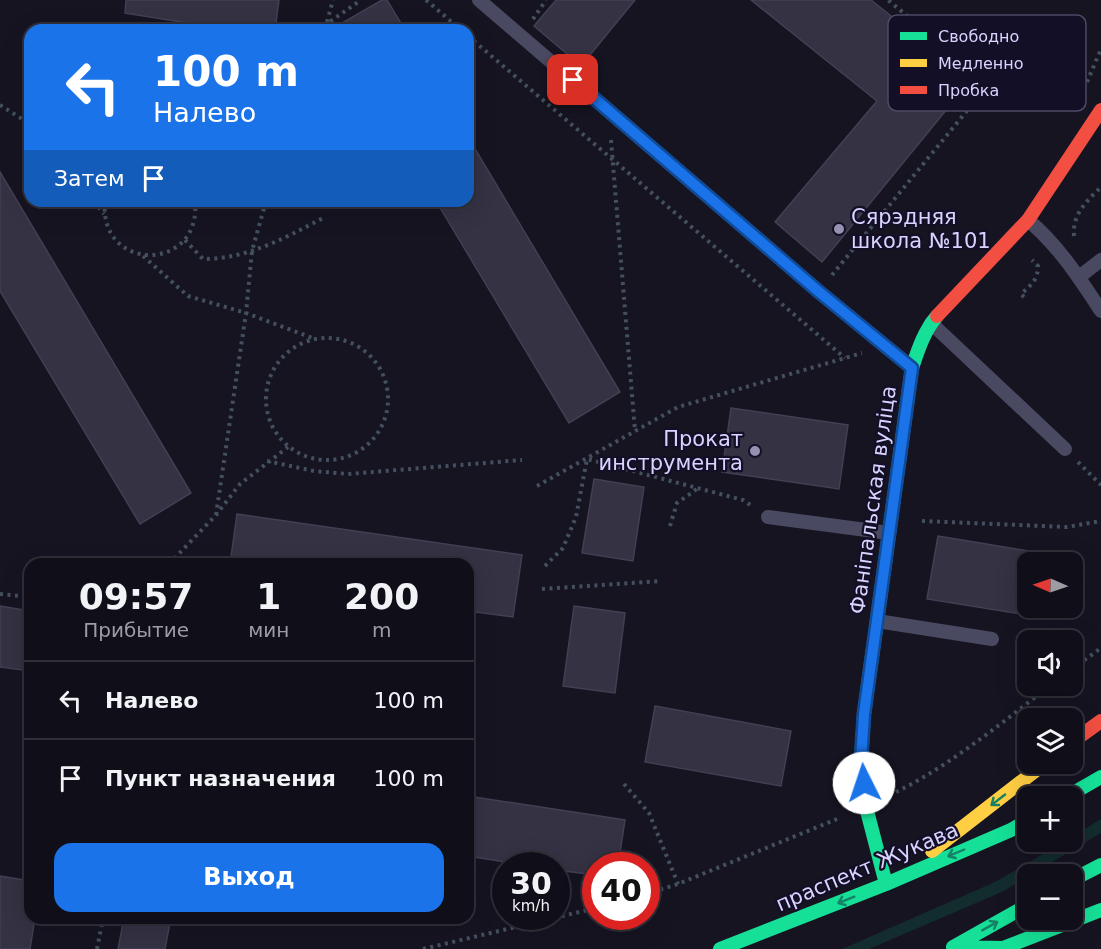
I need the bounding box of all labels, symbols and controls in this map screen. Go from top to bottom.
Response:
legend [888,15,1086,111]
text: Свободно [938,27,1019,46]
text: 100 m [153,47,299,96]
icon: left [54,48,132,126]
pin [547,54,598,105]
text: Медленно [938,54,1024,73]
icon: arrive [556,63,589,96]
text: Пробка [938,81,999,100]
text: Налево [153,97,256,128]
icon: arrive [137,162,170,195]
text: Затем [54,166,125,191]
place label: Сярэдняя школа №101 [851,205,991,253]
marker: Сярэдняя школа №101 [832,222,846,236]
street label: Фаніпальская вуліца [845,384,901,616]
place label: Прокат инструмента [598,427,743,475]
marker: Прокат инструмента [748,444,762,458]
north arrow [1017,552,1083,618]
map controls [1017,552,1083,930]
text: 09:57 [79,576,193,617]
text: 1 [256,576,281,617]
text: 200 [344,576,419,617]
text: Прибытие [83,618,189,642]
text: мин [248,618,289,642]
text: m [372,618,391,642]
button: sound [1017,630,1083,696]
icon: left [54,684,87,717]
text: Налево [105,688,198,713]
text: 100 m [374,688,444,713]
button: layers [1017,708,1083,774]
position arrow [832,751,896,815]
icon: arrive [54,762,87,795]
text: Пункт назначения [105,766,336,791]
text: 100 m [374,766,444,791]
button: + [1017,786,1083,852]
one-way arrow [990,793,1006,806]
street label: праспект Жукава [772,818,962,916]
button: Выход [54,843,444,912]
one-way arrow [947,848,965,860]
speed limit sign: 40 [582,852,660,930]
button: − [1017,864,1083,930]
text: 30 [510,866,552,901]
one-way arrow [837,895,856,906]
text: km/h [512,897,550,915]
one-way arrow [981,920,998,932]

